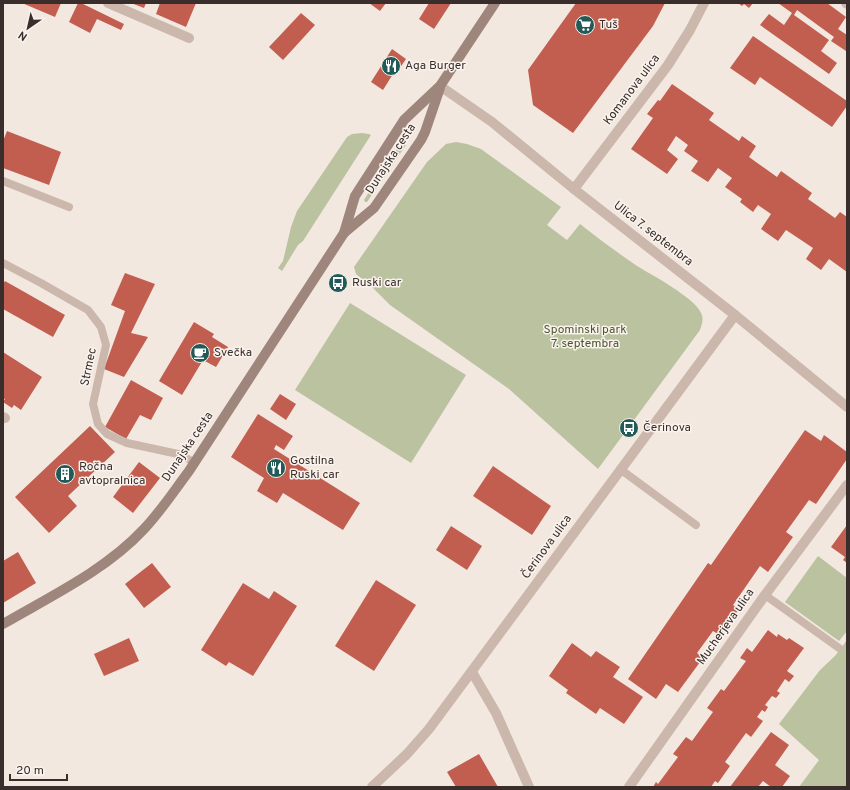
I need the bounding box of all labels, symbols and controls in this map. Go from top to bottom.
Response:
north arrow [8,8,48,48]
supermarket icon: Tuš [574,14,596,36]
place label: Tuš [599,17,618,33]
text: N [16,27,30,43]
street label: Komanova ulica [600,51,664,129]
restaurant icon: Aga Burger [380,55,402,77]
place label: Aga Burger [405,58,466,74]
street label: Dunajska cesta [362,121,420,197]
street label: Ulica 7. septembra [610,198,696,270]
bus stop icon: Ruski car [327,272,349,294]
place label: Ruski car [352,275,402,291]
park label: Spominski park 7. septembra [543,322,627,352]
cafe icon: Svečka [189,342,211,364]
place label: Svečka [214,345,252,361]
street label: Strmec [77,346,101,388]
street label: Dunajska cesta [159,409,217,485]
bus stop icon: Čerinova [618,417,640,439]
place label: Čerinova [643,420,691,436]
place label: Gostilna Ruski car [290,453,340,483]
restaurant icon: Gostilna Ruski car [265,457,287,479]
place label: Ročna avtopralnica [79,459,145,489]
building icon: Ročna avtopralnica [54,463,76,485]
street label: Čerinova ulica [518,512,576,582]
street label: Mucherjeva ulica [694,586,758,668]
scale bar [10,756,67,782]
text: 20 m [16,763,44,779]

